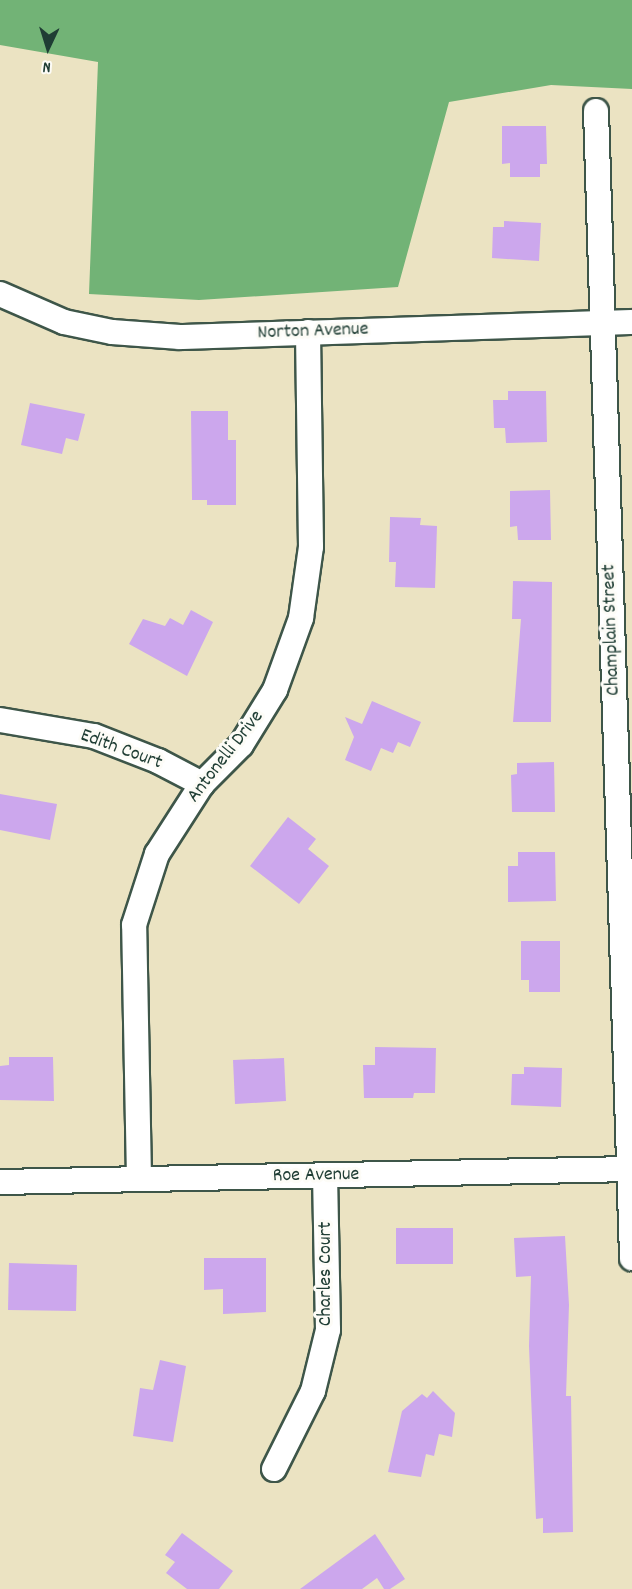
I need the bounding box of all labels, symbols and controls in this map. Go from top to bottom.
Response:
north arrow [18,18,78,78]
text: N [42,55,51,78]
street label: Norton Avenue [257,318,369,346]
street label: Champlain Street [598,564,626,696]
street label: Antonelli Drive [182,706,270,808]
street label: Edith Court [77,724,165,776]
street label: Roe Avenue [272,1163,360,1189]
street label: Charles Court [314,1222,338,1326]

